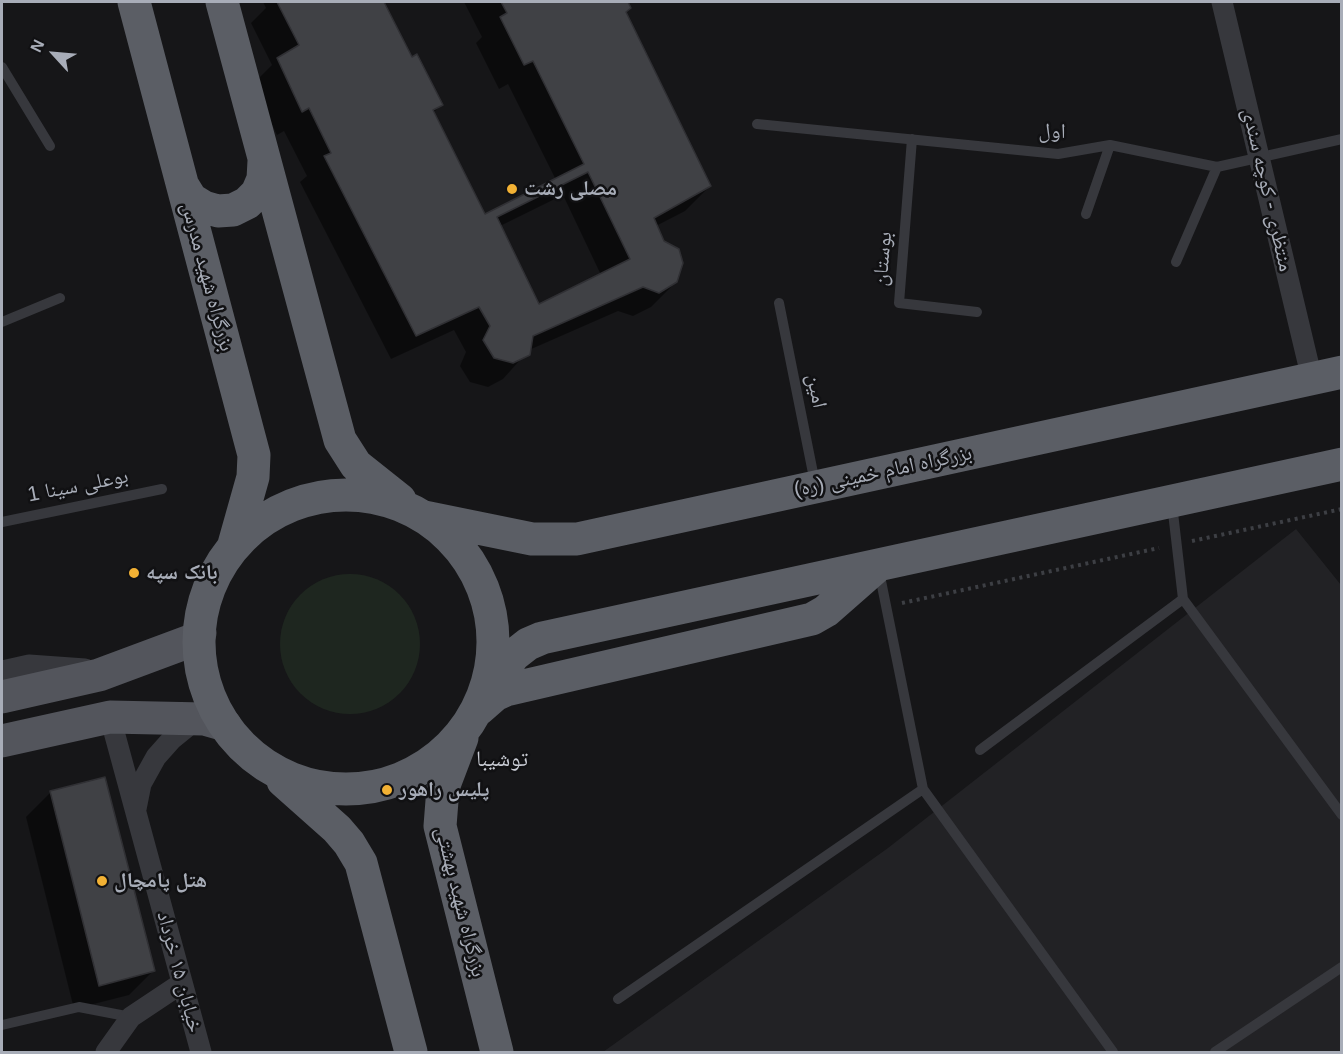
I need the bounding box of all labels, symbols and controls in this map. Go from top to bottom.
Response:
north arrow [24,24,84,84]
text: N [27,37,48,55]
street label: منتظری - کوچه سندی [1236,106,1298,274]
street label: اول [1038,119,1066,145]
place label: مصلی رشت [524,176,617,202]
marker: مصلی رشت [505,182,519,196]
street label: بزرگراه شهید مدرس [175,200,239,354]
street label: بوستان [868,231,898,287]
street label: امین [800,372,832,410]
street label: بزرگراه امام خمینی (ره) [792,441,974,503]
street label: بوعلی سینا 1 [26,464,130,508]
place label: بانک سپه [146,560,218,586]
marker: بانک سپه [127,566,141,580]
district label: توشیبا [476,747,528,773]
place label: پلیس راهور [399,777,489,803]
marker: پلیس راهور [380,783,394,797]
street label: بزرگراه شهید بهشتی [429,824,491,980]
place label: هتل پامچال [114,868,207,894]
marker: هتل پامچال [95,874,109,888]
street label: خیابان ۱۵ خرداد [151,909,207,1035]

